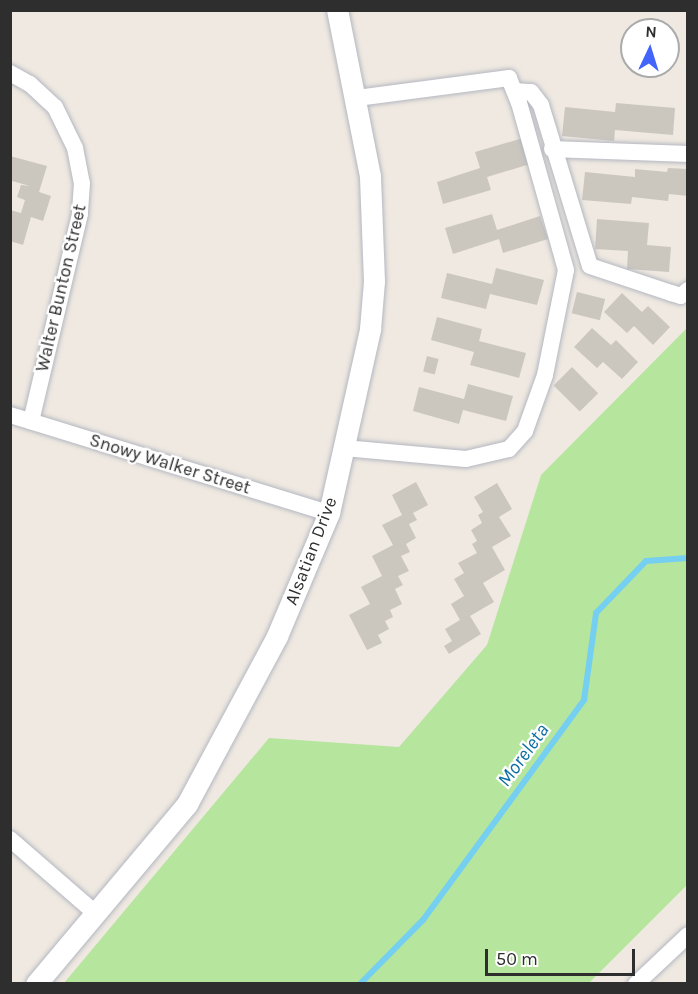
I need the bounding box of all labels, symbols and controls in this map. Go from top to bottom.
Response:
north arrow [620,18,680,78]
text: N [645,22,658,41]
street label: Walter Bunton Street [31,202,91,374]
street label: Snowy Walker Street [87,429,253,499]
street label: Alsatian Drive [280,494,342,608]
water label: Moreleta [492,719,554,791]
scale bar [488,937,638,975]
text: 50 m [496,948,538,970]

